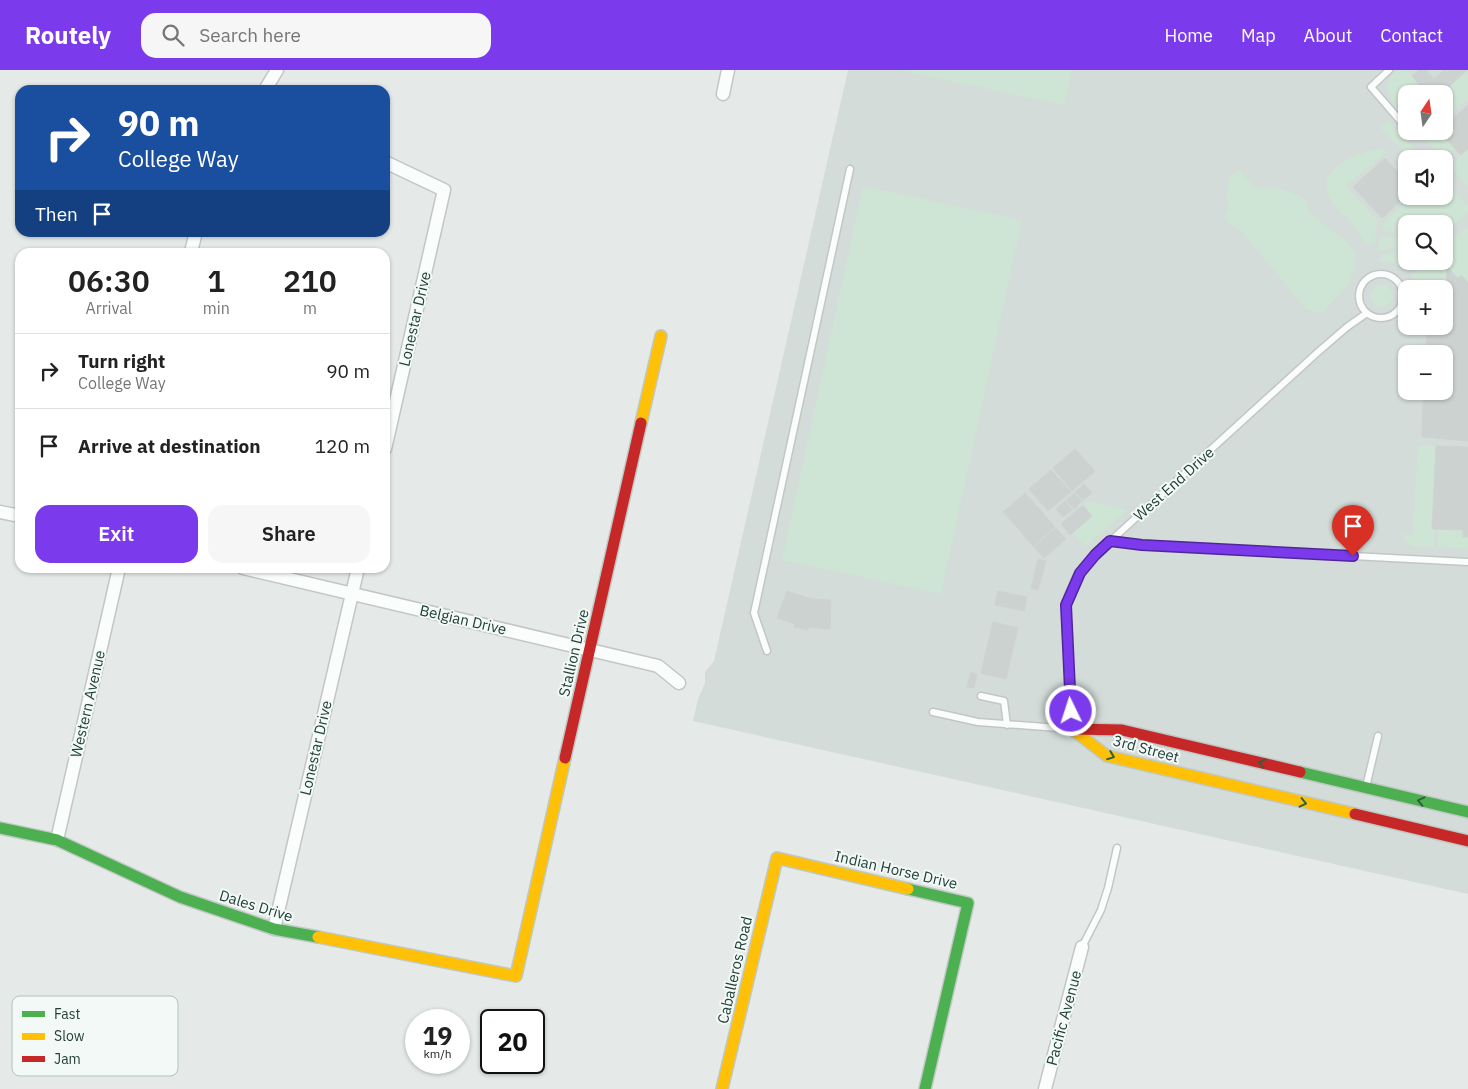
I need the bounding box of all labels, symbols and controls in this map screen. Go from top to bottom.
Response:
search box [141,13,491,58]
text: Routely [25,19,111,51]
icon: search [159,21,187,49]
text: Search here [199,23,301,47]
text: Home [1165,24,1213,47]
text: Map [1241,24,1276,47]
text: About [1304,24,1352,47]
text: Contact [1380,24,1443,47]
north arrow [1398,85,1452,140]
map controls [1398,85,1453,400]
text: 90 m [118,100,200,146]
icon: right [35,105,100,170]
text: College Way [118,144,239,173]
button: sound [1398,150,1453,205]
icon: arrive [88,200,116,228]
text: Then [35,202,78,226]
button: search [1398,215,1453,270]
text: 06:30 [68,261,150,300]
text: 1 [207,261,225,300]
text: 210 [283,261,337,300]
street label: Lonestar Drive [394,270,435,368]
button: + [1398,280,1453,335]
text: Arrival [86,298,132,318]
text: min [203,298,230,318]
text: m [303,298,317,318]
button: − [1398,345,1453,400]
text: Turn right [78,349,165,373]
icon: right [35,357,63,385]
text: 90 m [326,359,370,383]
text: College Way [78,373,166,393]
icon: arrive [35,432,63,460]
text: Arrive at destination [78,434,261,458]
text: 120 m [315,434,370,458]
street label: West End Drive [1130,443,1218,525]
button: Exit [35,505,198,563]
button: Share [208,505,370,563]
pin [1332,505,1374,556]
icon: arrive [1339,512,1367,540]
street label: Belgian Drive [418,600,508,639]
street label: Stallion Drive [554,607,593,698]
street label: Western Avenue [66,648,109,759]
position arrow [1044,684,1096,736]
street label: Lonestar Drive [295,699,336,797]
street label: 3rd Street [1111,731,1181,766]
one-way arrow [1106,750,1115,760]
one-way arrow [1258,758,1267,769]
one-way arrow [1416,796,1425,807]
one-way arrow [1299,797,1308,808]
street label: Indian Horse Drive [833,846,959,893]
street label: Dales Drive [217,885,295,926]
street label: Caballeros Road [713,914,756,1025]
street label: Pacific Avenue [1042,968,1085,1068]
legend [12,996,178,1076]
text: Fast [54,1005,80,1023]
speed limit sign: 20 [480,1009,545,1074]
text: 19 [422,1019,453,1052]
text: Slow [54,1027,85,1045]
text: km/h [423,1046,452,1061]
text: Jam [54,1050,81,1068]

